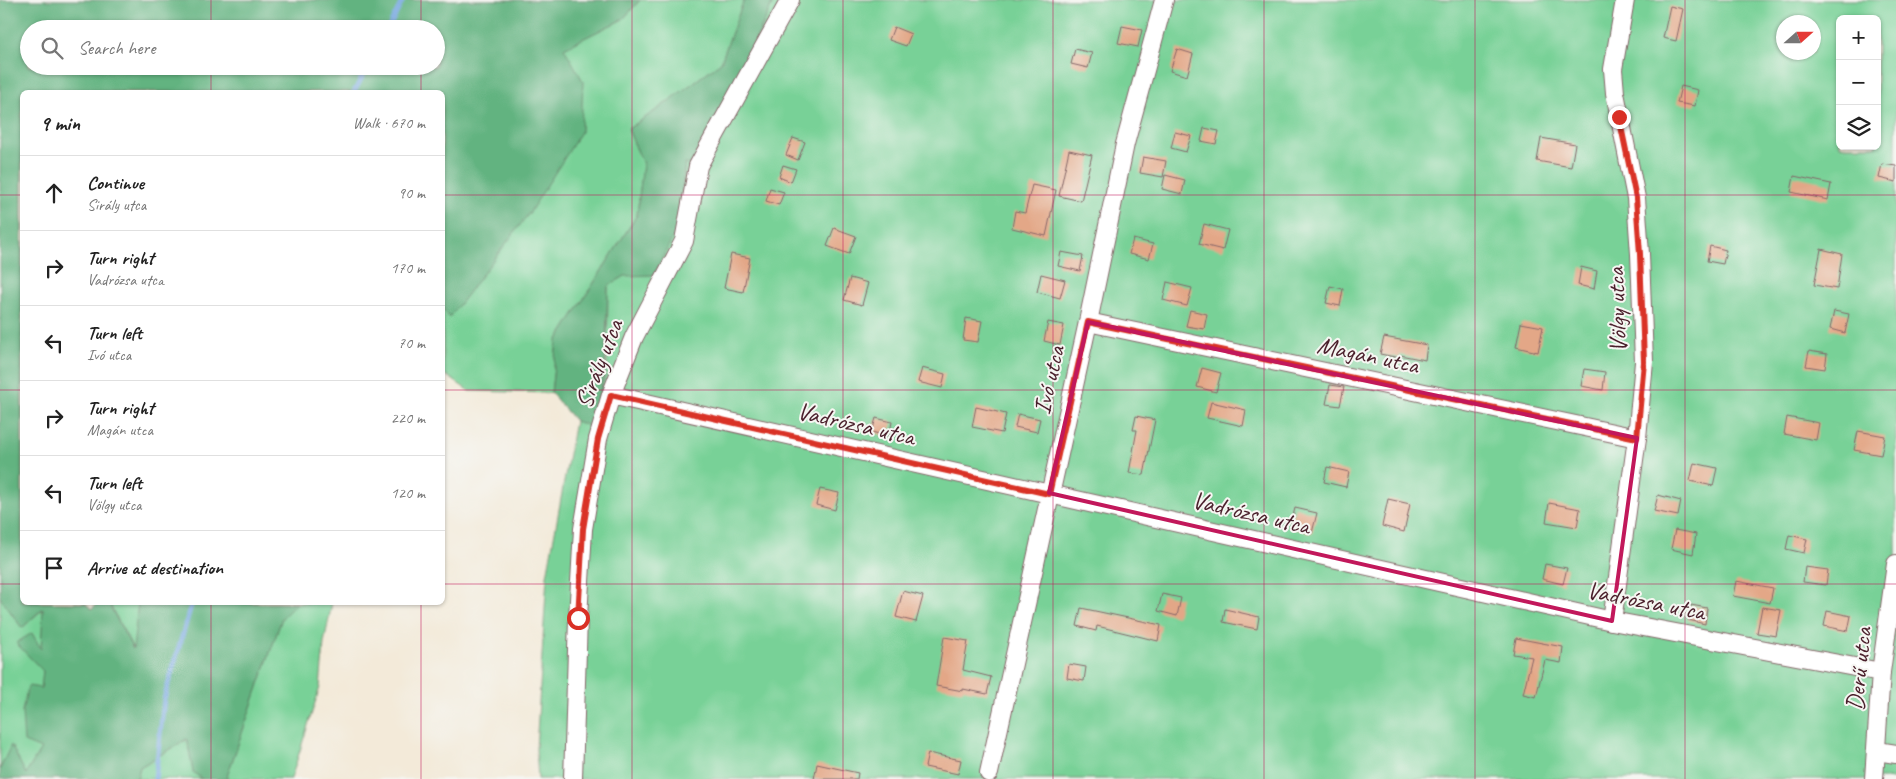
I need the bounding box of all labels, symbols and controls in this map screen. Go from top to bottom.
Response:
north arrow [1776,15,1821,60]
map controls [1836,15,1881,150]
button: + [1836,15,1881,60]
search box [20,20,445,75]
icon: search [38,34,66,62]
text: Search here [78,36,155,60]
button: − [1836,60,1881,105]
button: layers [1836,105,1881,150]
route end [1608,106,1631,129]
text: 9 min [40,110,80,136]
text: Walk · 670 m [353,113,425,133]
text: Continue [87,171,144,195]
icon: ahead [40,179,68,207]
text: 90 m [398,183,425,203]
text: Sirály utca [87,195,146,215]
text: Turn right [87,246,154,270]
icon: right [40,254,68,282]
text: 170 m [391,258,425,278]
street label: Völgy utca [1599,265,1634,353]
text: Vadrózsa utca [87,270,164,290]
street label: Sirály utca [567,313,631,413]
text: Turn left [87,321,142,345]
icon: left [40,329,68,357]
street label: Magán utca [1314,329,1424,382]
text: 70 m [398,333,425,353]
street label: Ivó utca [1026,341,1073,417]
text: Ivó utca [87,345,131,365]
street label: Vadrózsa utca [794,395,921,454]
text: Turn right [87,396,154,420]
icon: right [40,404,68,432]
text: 220 m [391,408,425,428]
text: Magán utca [87,420,153,440]
text: Turn left [87,471,142,495]
icon: left [40,479,68,507]
text: 120 m [391,483,425,503]
street label: Vadrózsa utca [1189,484,1316,543]
text: Völgy utca [87,495,141,515]
icon: arrive [40,554,68,582]
text: Arrive at destination [87,556,223,580]
street label: Vadrózsa utca [1584,574,1710,629]
route start [567,607,590,630]
street label: Derű utca [1839,624,1879,712]

